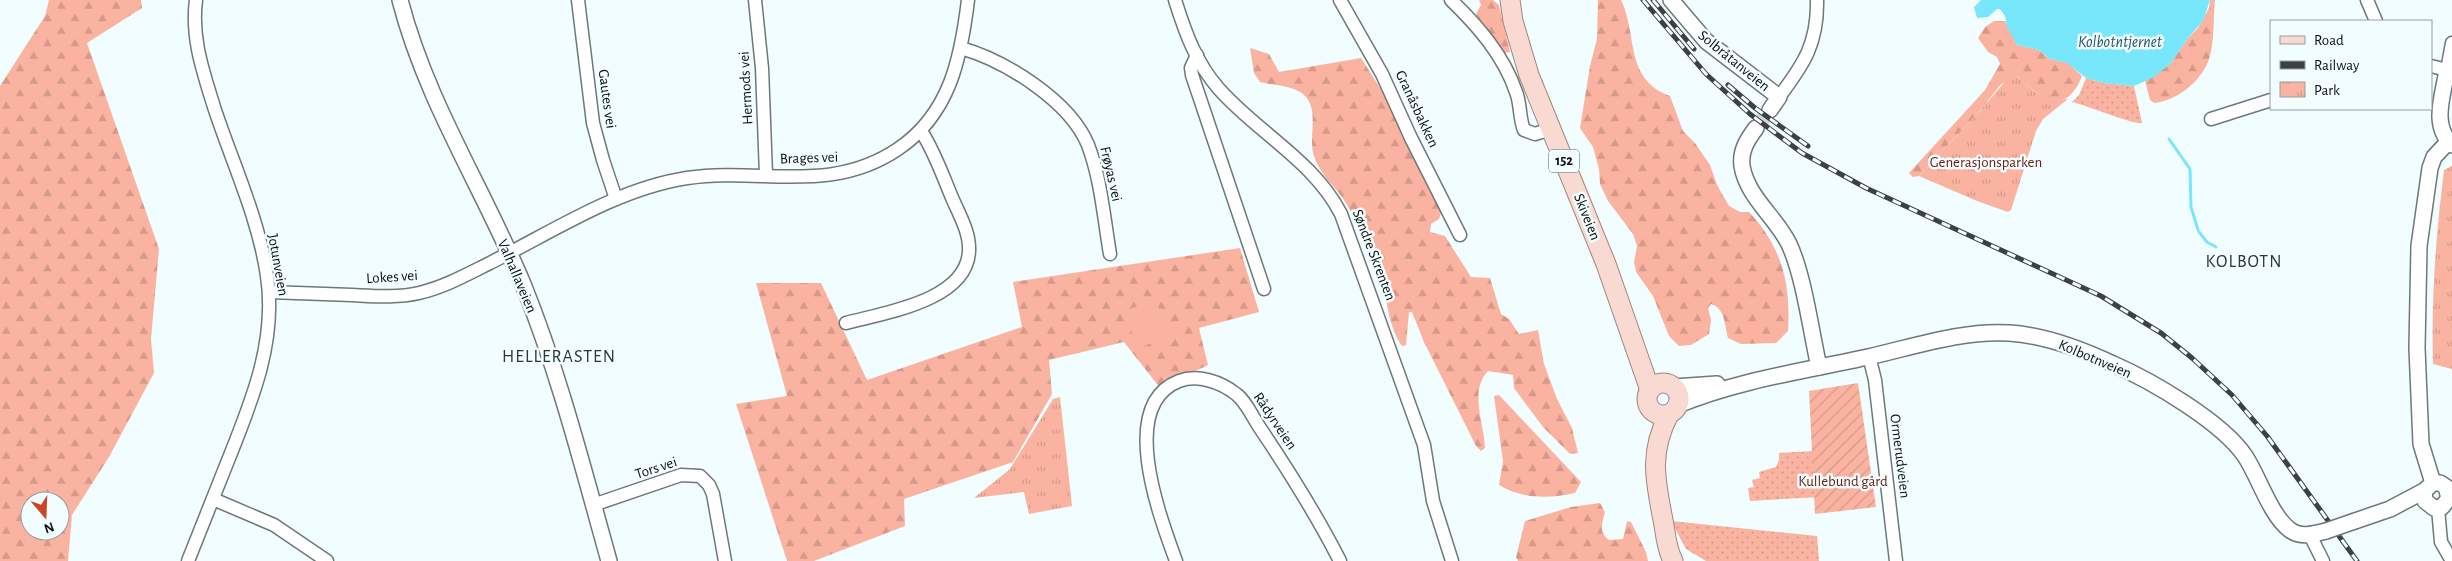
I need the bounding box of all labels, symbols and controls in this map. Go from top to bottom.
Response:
legend [2270,20,2432,110]
street label: Solbråtanveien [1695,28,1773,94]
text: Road [2314,33,2344,48]
water label: Kolbotntjernet [2078,34,2163,51]
street label: Hermods vei [737,51,755,125]
text: Railway [2314,58,2360,73]
street label: Gautes vei [595,68,619,130]
street label: Granåsbakken [1393,68,1441,150]
text: Park [2314,83,2340,98]
street label: Frøyas vei [1097,145,1125,203]
street label: Brages vei [780,149,838,167]
road number: 152 [1549,150,1579,172]
park label: Generasjonsparken [1930,155,2042,170]
street label: Skiveien [1571,192,1603,242]
street label: Søndre Skrenten [1350,207,1398,303]
street label: Jotunveien [265,233,291,297]
street label: Valhallaveien [495,237,539,315]
district label: KOLBOTN [2206,253,2282,271]
street label: Lokes vei [366,268,418,286]
street label: Kolbotnveien [2056,337,2134,381]
district label: HELLERASTEN [502,348,616,366]
street label: Rådyrveien [1250,390,1300,452]
street label: Ormerudveien [1887,413,1913,499]
street label: Tors vei [633,454,679,482]
park label: Kullebund gård [1798,474,1888,489]
north arrow [20,491,70,541]
text: N [42,519,56,536]

